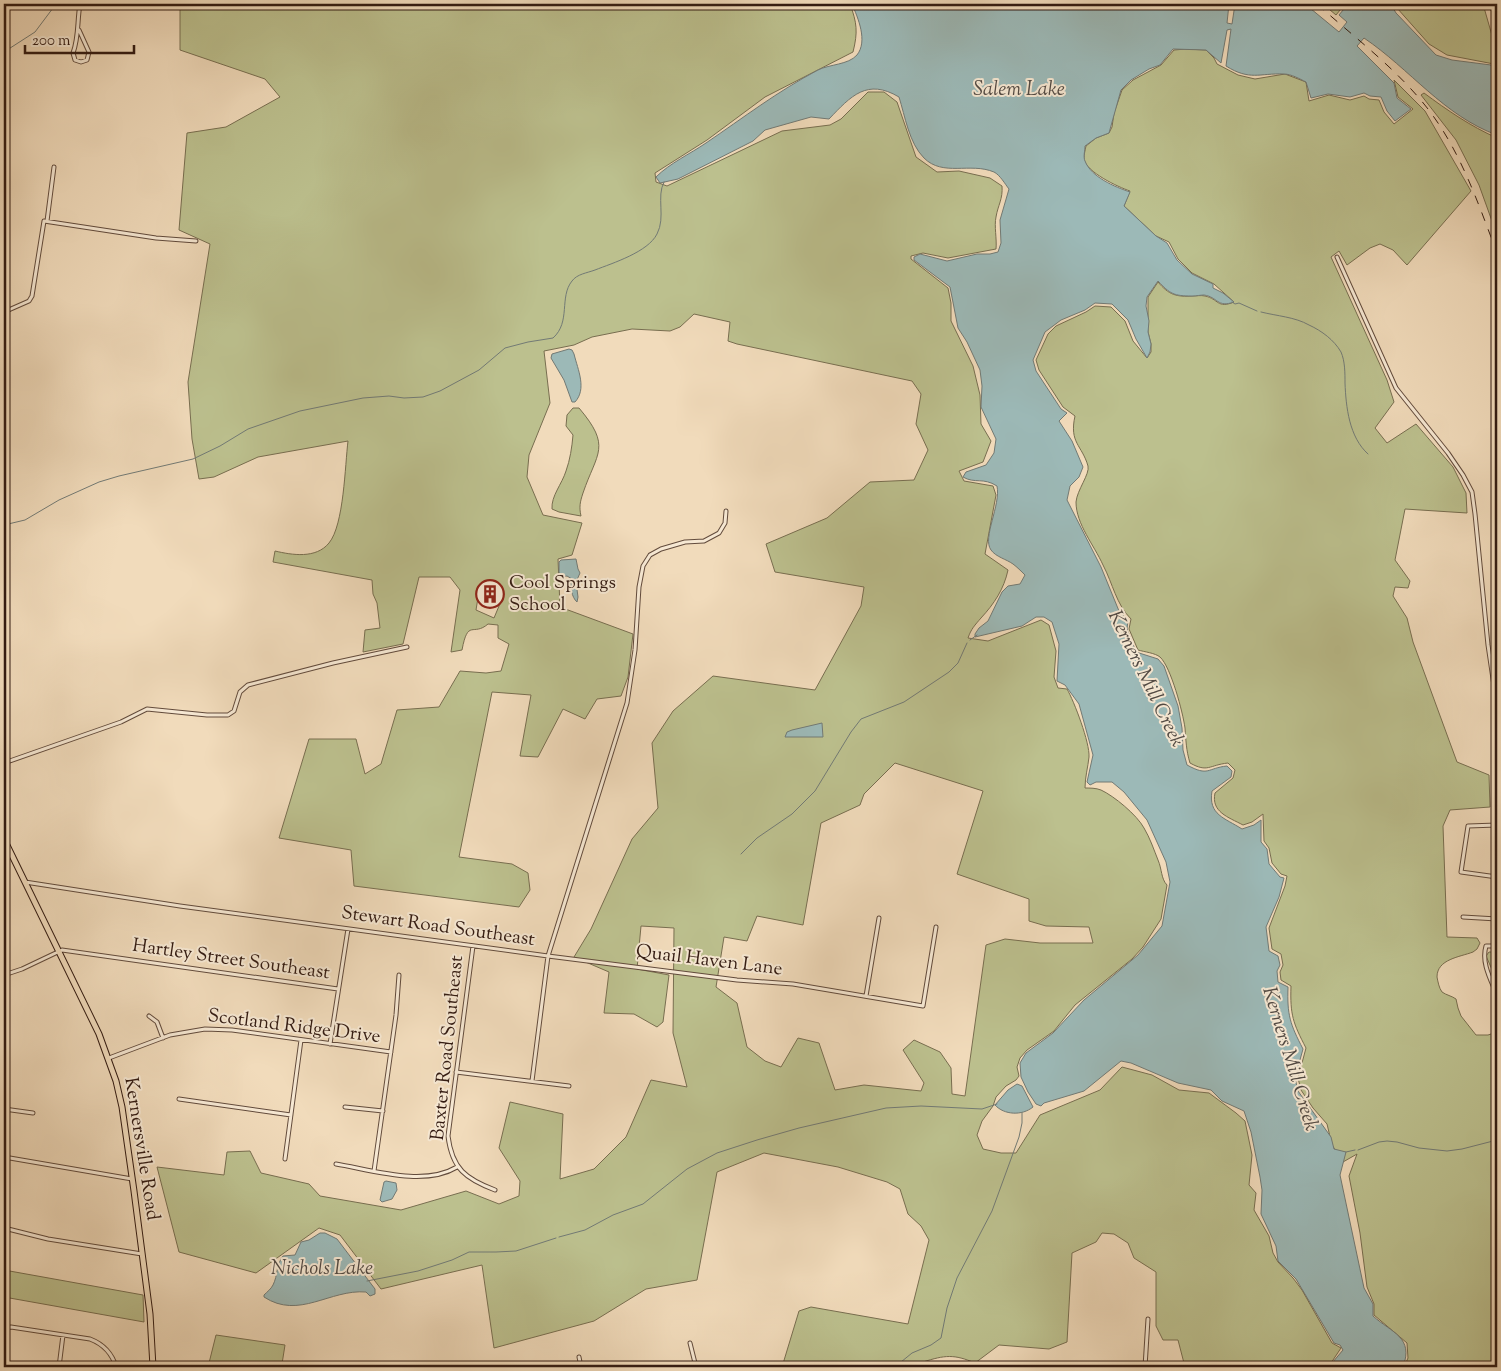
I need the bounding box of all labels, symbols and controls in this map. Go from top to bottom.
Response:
scale bar [25,22,134,54]
text: 200 m [32,31,71,52]
water label: Salem Lake [973,76,1065,105]
place label: Cool Springs School [509,570,616,619]
building icon: Cool Springs School [475,579,505,609]
water label: Kerners Mill Creek [1099,606,1191,752]
street label: Stewart Road Southeast [339,900,537,954]
street label: Hartley Street Southeast [131,933,332,987]
street label: Quail Haven Lane [634,939,784,983]
street label: Baxter Road Southeast [425,954,471,1142]
water label: Kerners Mill Creek [1253,984,1325,1134]
street label: Scotland Ridge Drive [206,1003,382,1051]
street label: Kernersville Road [116,1075,166,1223]
water label: Nichols Lake [271,1255,373,1284]

